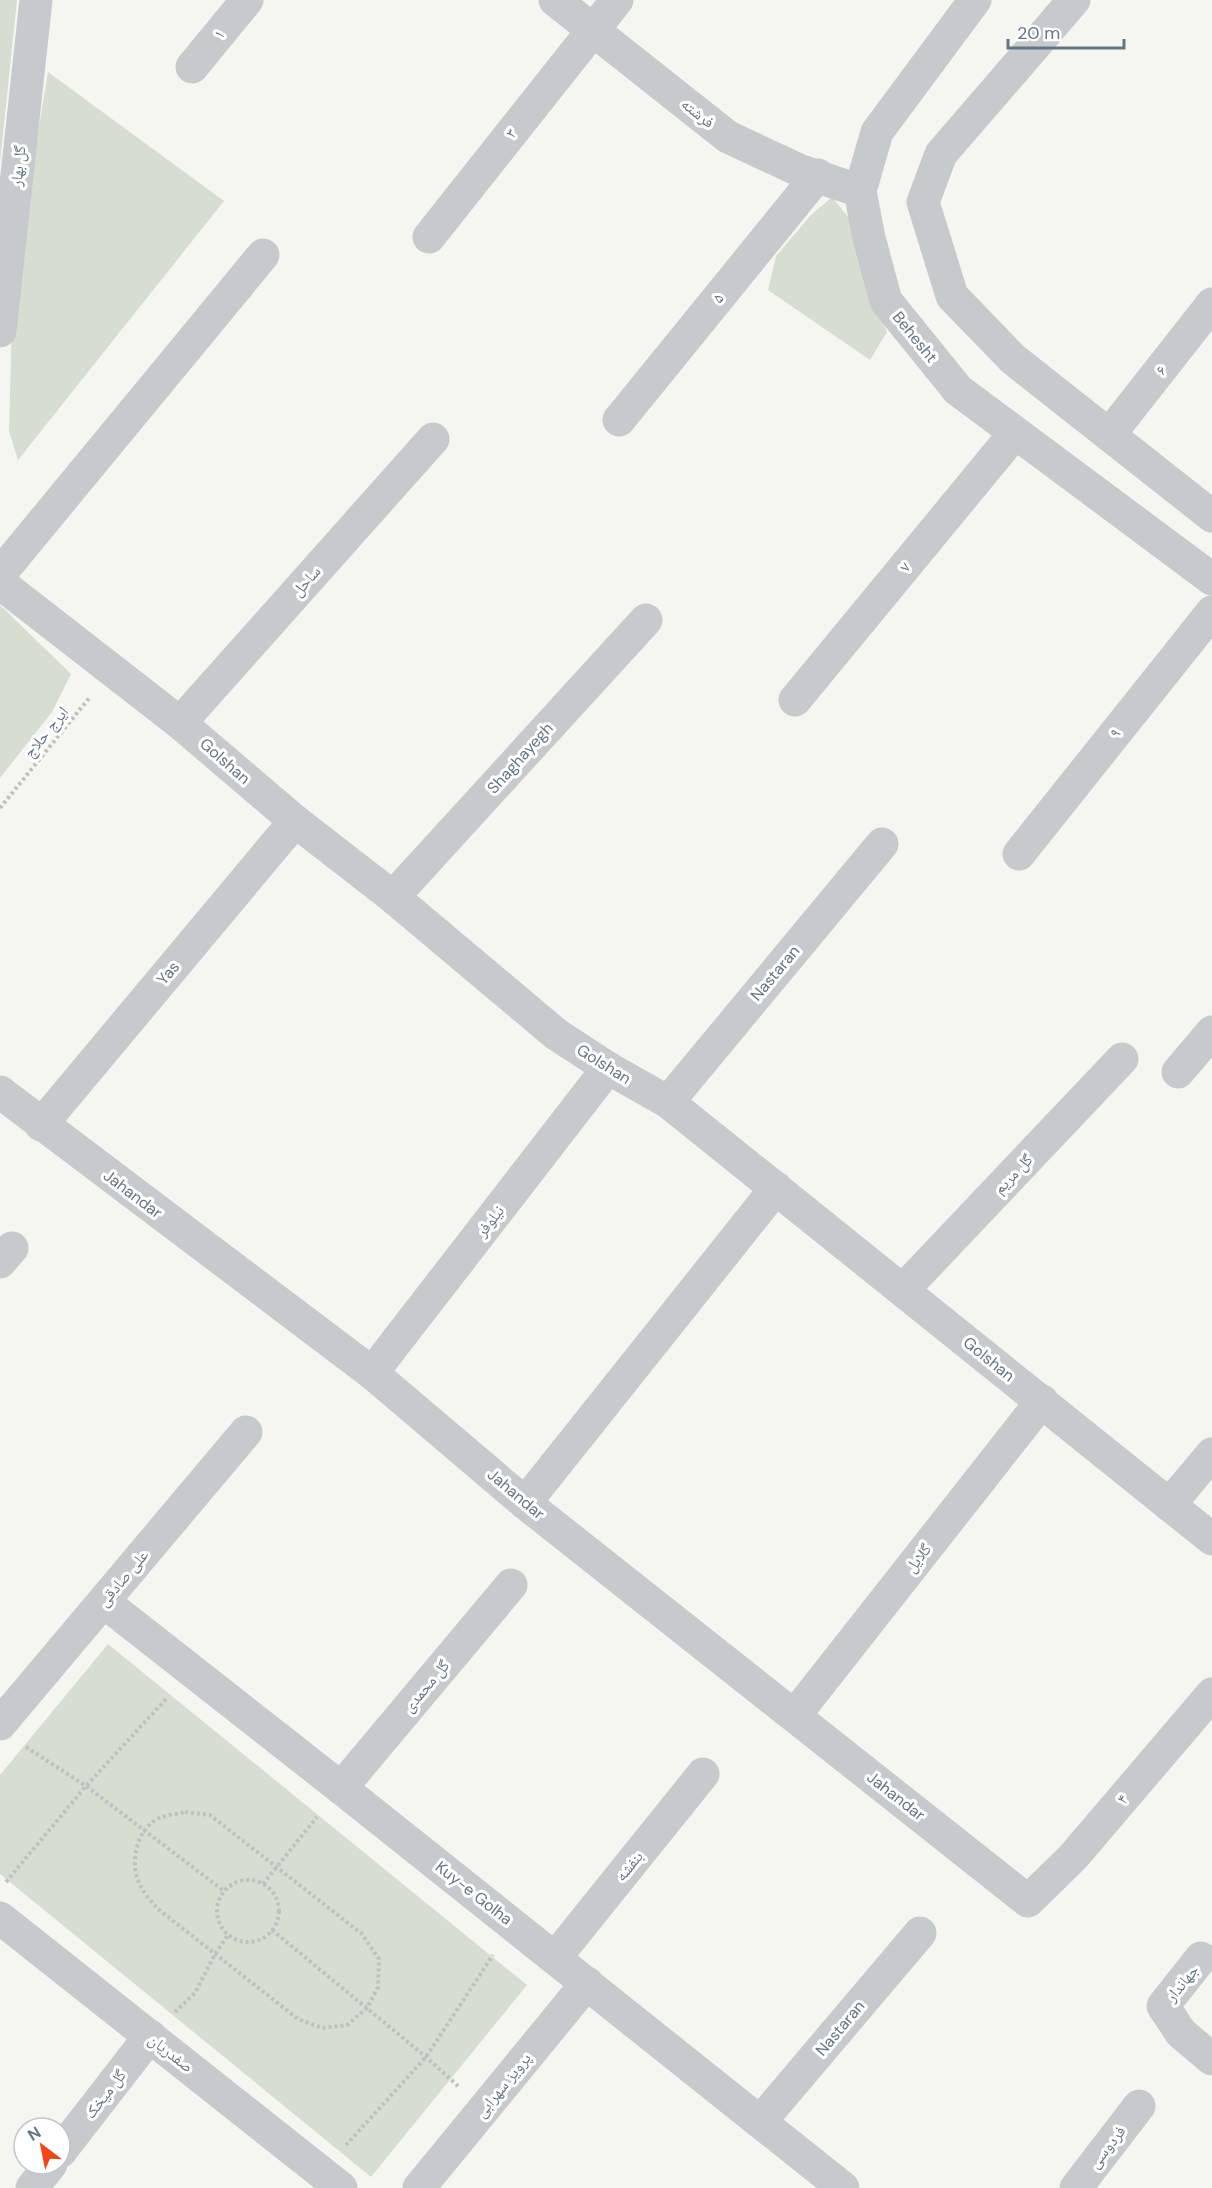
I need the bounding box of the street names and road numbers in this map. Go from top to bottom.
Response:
street label: ۱ [209,25,229,43]
street label: فرشته [677,93,719,133]
street label: ۳ [501,124,521,142]
street label: گل بهار [5,144,31,189]
street label: ۵ [708,289,728,307]
street label: Behesht [888,307,942,367]
street label: ۶ [1151,361,1171,379]
street label: ۷ [895,558,915,576]
street label: ساحل [287,561,325,601]
street label: ایرج حلاج [19,702,73,762]
street label: Shaghayegh [482,718,558,798]
street label: ۹ [1105,724,1125,742]
street label: Golshan [195,733,255,789]
street label: Nastaran [746,941,804,1005]
street label: Yas [152,957,184,989]
street label: Golshan [573,1039,635,1089]
street label: گل مریم [989,1149,1037,1199]
street label: Jahandar [99,1165,167,1223]
street label: نیلوفر [470,1201,509,1242]
street label: Golshan [959,1332,1019,1386]
street label: Jahandar [483,1464,549,1524]
street label: گلایل [900,1539,936,1577]
street label: علی صادقی [93,1545,153,1611]
street label: گل محمدی [398,1655,454,1717]
street label: Jahandar [863,1767,930,1825]
street label: ۴ [1112,1789,1132,1809]
street label: بنفشه [610,1847,648,1885]
street label: Kuy-e Golha [431,1856,517,1930]
street label: جهاندار [1160,1960,1203,2007]
street label: Nastaran [811,1996,869,2060]
street label: صفدریان [144,2029,198,2077]
street label: پرویز سهرابی [470,2048,536,2122]
street label: گل میخک [79,2065,131,2123]
street label: فردوسی [1084,2121,1130,2173]

